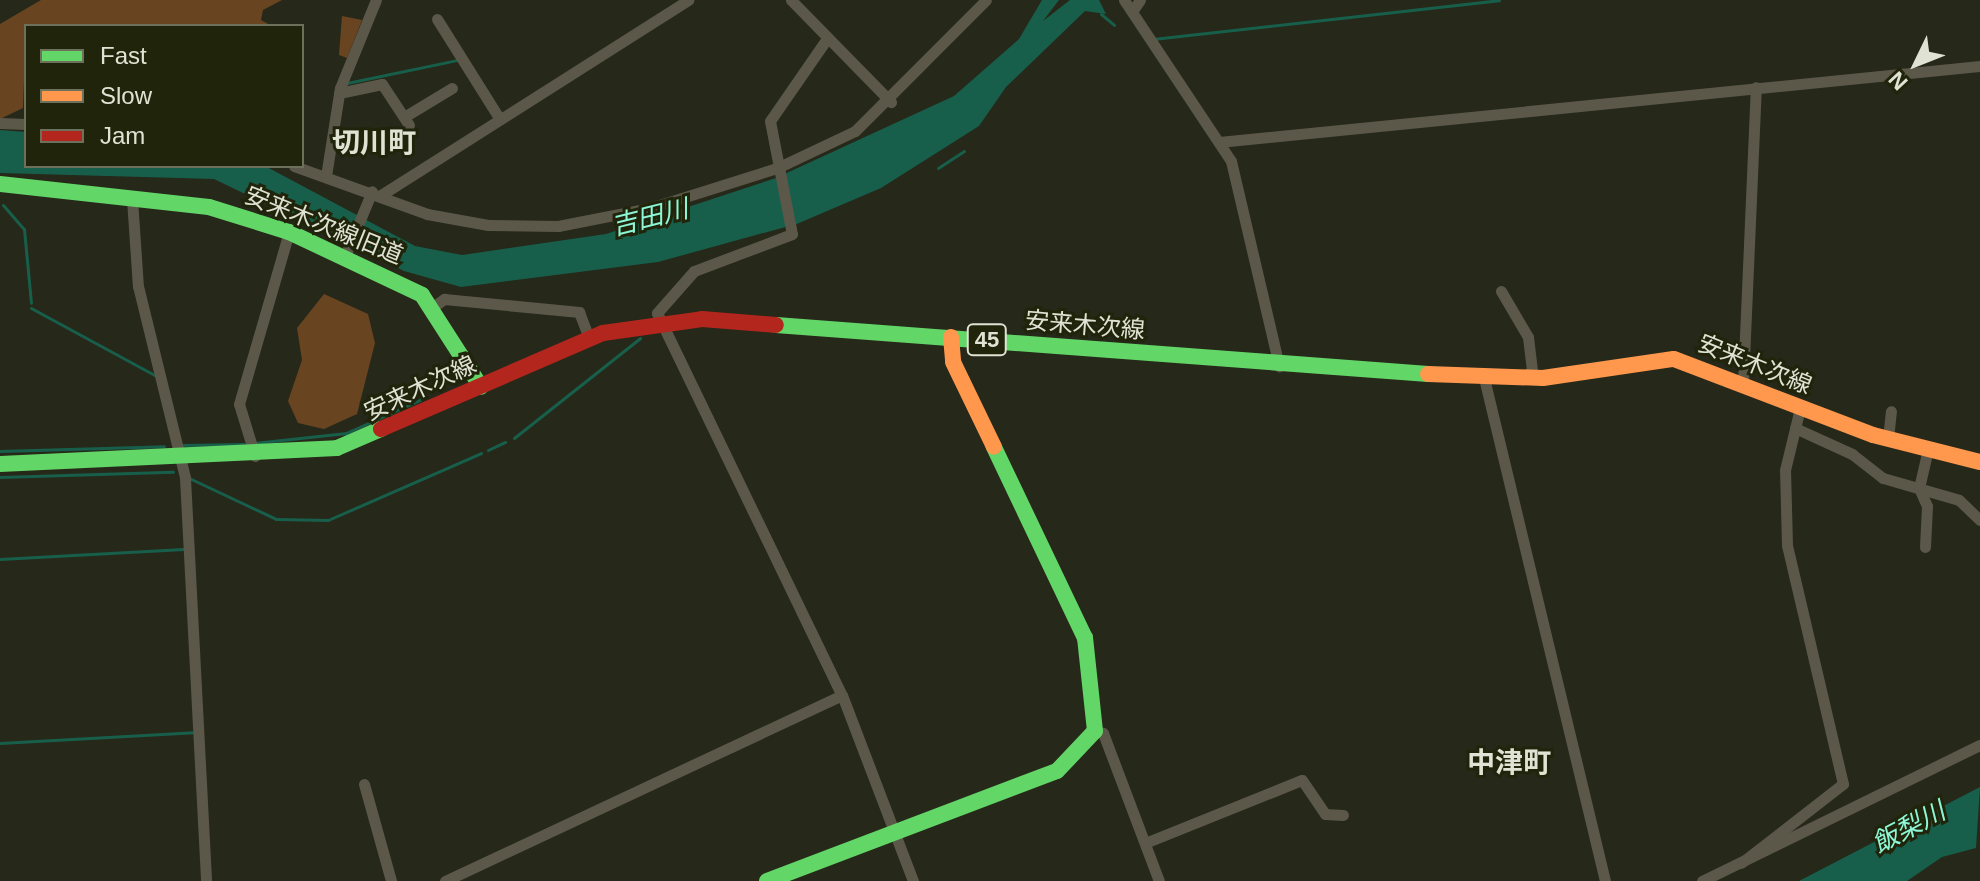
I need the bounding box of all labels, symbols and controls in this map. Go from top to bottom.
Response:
legend [24,24,304,168]
north arrow [1876,24,1956,104]
text: Fast [100,42,147,69]
text: N [1884,66,1913,95]
text: Slow [100,82,152,109]
text: Jam [100,122,145,149]
district label: 切川町 [332,126,416,160]
street label: 安来木次線旧道 [241,180,407,270]
water label: 吉田川 [608,193,692,243]
street label: 安来木次線 [1024,305,1146,345]
road number: 45 [965,322,1009,358]
street label: 安来木次線 [1694,328,1816,400]
street label: 安来木次線 [360,350,480,426]
district label: 中津町 [1467,746,1551,780]
water label: 飯梨川 [1867,796,1951,860]

